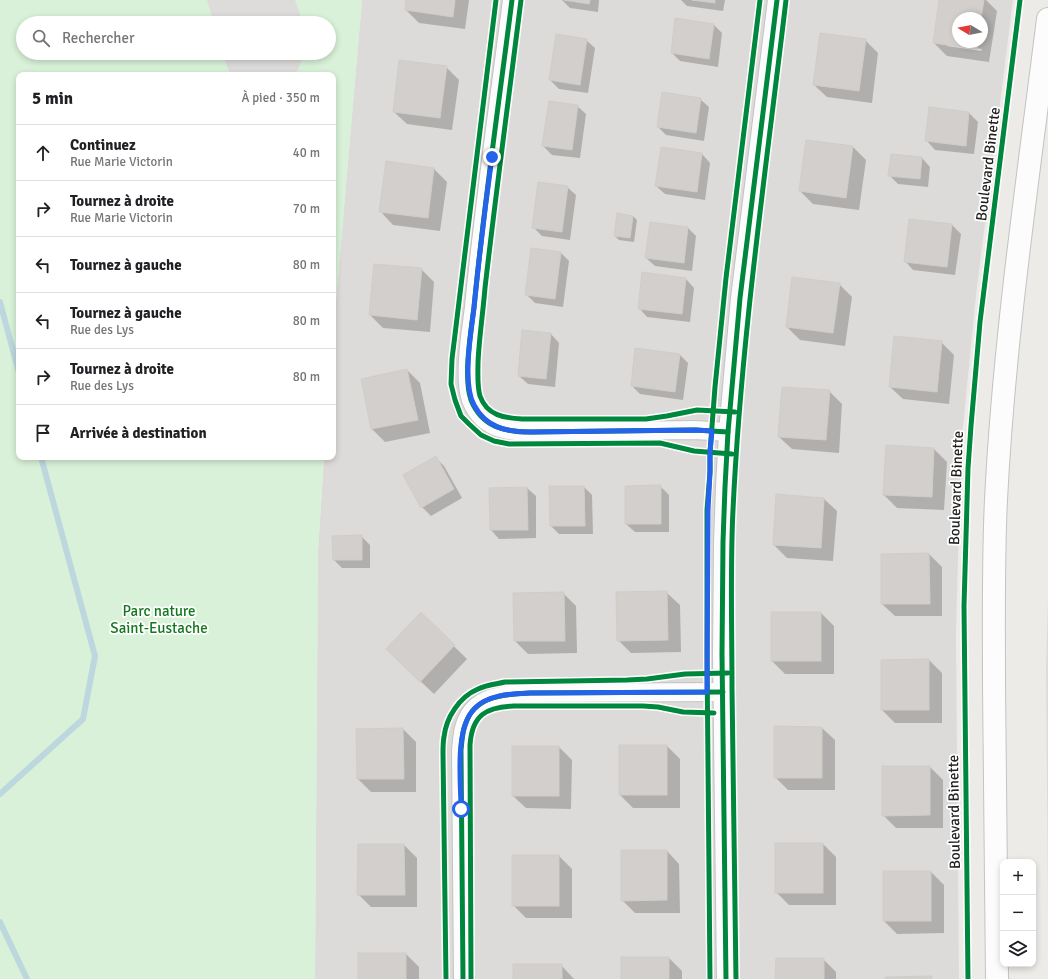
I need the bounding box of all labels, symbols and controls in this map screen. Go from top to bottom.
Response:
north arrow [952,12,988,48]
search box [16,16,336,60]
icon: search [30,27,52,49]
text: Rechercher [62,29,135,47]
text: 5 min [32,88,73,109]
text: À pied · 350 m [241,90,320,106]
street label: Boulevard Binette [972,106,1004,222]
text: Continuez [70,136,136,154]
icon: ahead [32,142,54,164]
text: 40 m [293,145,320,161]
route end [483,148,501,166]
text: Rue Marie Victorin [70,154,173,170]
text: Tournez à droite [70,192,174,210]
icon: right [32,198,54,220]
text: 70 m [293,201,320,217]
text: Rue Marie Victorin [70,210,173,226]
icon: left [32,254,54,276]
text: Tournez à gauche [70,256,182,274]
text: 80 m [293,257,320,273]
text: Tournez à gauche [70,304,182,322]
icon: left [32,310,54,332]
text: 80 m [293,313,320,329]
text: Rue des Lys [70,322,134,338]
text: Tournez à droite [70,360,174,378]
icon: right [32,366,54,388]
text: 80 m [293,369,320,385]
text: Rue des Lys [70,378,134,394]
icon: arrive [32,422,54,444]
text: Arrivée à destination [70,424,207,442]
street label: Boulevard Binette [945,431,967,545]
park label: Parc nature Saint-Eustache [110,602,208,637]
street label: Boulevard Binette [944,755,964,869]
route start [452,800,470,818]
map controls [1000,859,1036,967]
button: + [1000,859,1036,895]
button: − [1000,895,1036,931]
button: layers [1000,931,1036,967]

